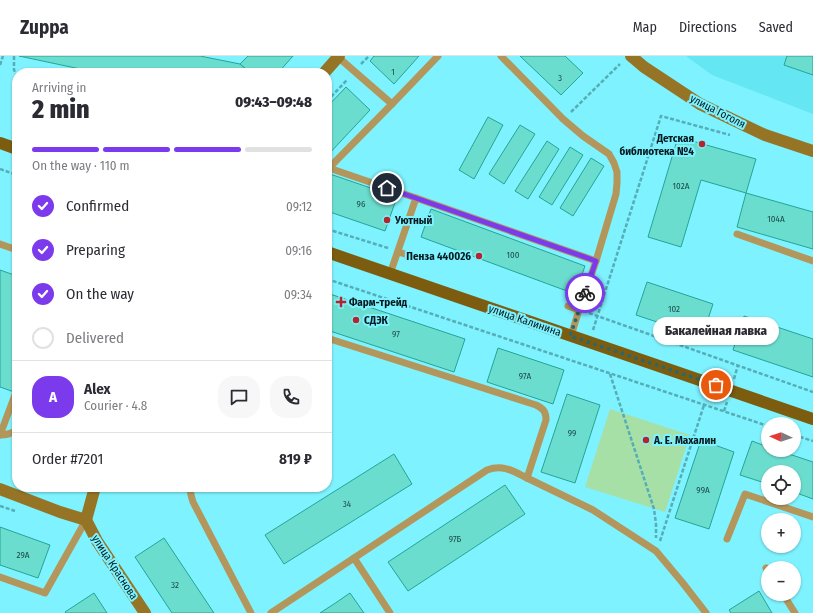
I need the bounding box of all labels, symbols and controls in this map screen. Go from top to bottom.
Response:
text: Zuppa [20,16,69,39]
text: Map [633,19,657,36]
text: Directions [679,19,737,36]
text: Saved [759,19,793,36]
house number: 1 [391,67,395,77]
house number: 3 [558,73,562,83]
text: Arriving in [32,80,86,95]
street label: улица Гоголя [688,92,748,131]
text: 09:43–09:48 [235,93,312,111]
text: 2 min [32,94,90,125]
place label: Детская библиотека №4 [619,132,694,158]
marker: Детская библиотека №4 [697,139,707,149]
text: On the way · 110 m [32,158,130,173]
pin [370,171,404,205]
icon: home [376,177,398,199]
house number: 102А [673,181,690,191]
icon: check [32,195,54,217]
text: Confirmed [66,197,129,215]
text: 09:12 [286,199,312,214]
house number: 96 [357,199,366,209]
place label: Уютный [394,214,433,227]
house number: 104А [767,214,785,224]
marker: Уютный [382,215,392,225]
icon: check [32,239,54,261]
text: Preparing [66,241,125,259]
text: 09:16 [285,243,312,258]
place label: Пенза 440026 [406,250,471,263]
house number: 100 [507,250,520,260]
marker: Пенза 440026 [474,251,484,261]
courier [565,273,605,313]
icon: bike [574,282,596,304]
icon: check [32,283,54,305]
text: On the way [66,285,134,303]
text: 09:34 [284,287,312,302]
place label: Фарм-трейд [349,296,408,309]
marker: Фарм-трейд [336,297,346,307]
street label: улица Калинина [487,302,563,339]
house number: 102 [668,304,680,314]
place label: СДЭК [364,314,389,327]
marker: СДЭК [351,315,361,325]
callout: Бакалейная лавка [653,317,779,345]
text: Бакалейная лавка [665,323,767,338]
text: Delivered [66,329,124,347]
house number: 97 [392,329,400,339]
pin [699,368,733,402]
house number: 97А [519,371,531,381]
icon: bag [705,374,727,396]
button: chat [218,376,260,418]
button: phone [270,376,312,418]
text: Alex [84,380,111,398]
text: A [49,388,57,406]
text: Courier · 4.8 [84,398,147,413]
north arrow [761,417,801,457]
map controls [761,417,801,601]
house number: 99 [568,428,576,438]
place label: А. Е. Махалин [653,434,716,447]
marker: А. Е. Махалин [641,435,651,445]
text: Order #7201 [32,450,103,468]
text: 819 ₽ [279,450,312,468]
button: locate [761,465,801,505]
house number: 99А [696,485,710,495]
house number: 34 [343,499,352,509]
button: + [761,513,801,553]
street label: улица Краснова [89,533,140,602]
house number: 97Б [449,534,462,544]
house number: 29А [17,550,30,560]
button: − [761,561,801,601]
house number: 32 [171,580,179,590]

